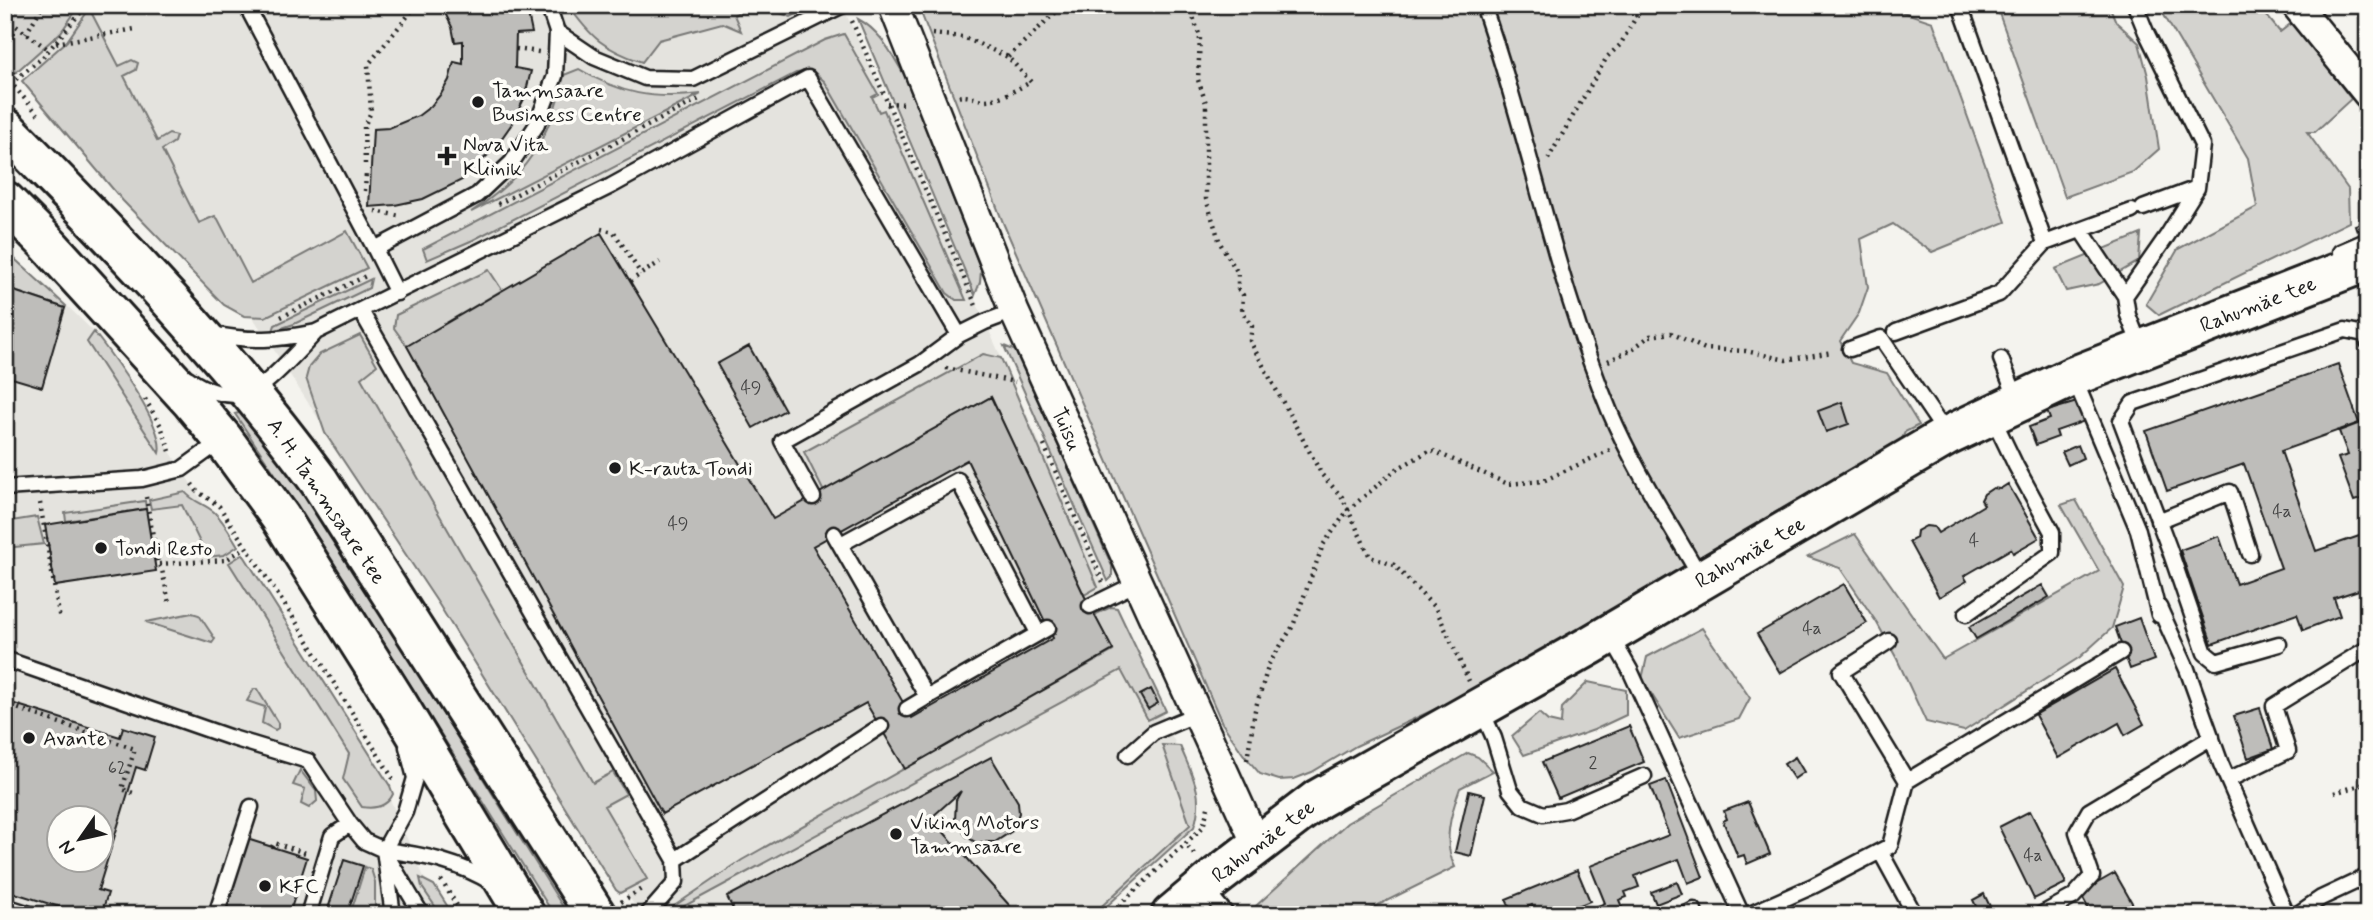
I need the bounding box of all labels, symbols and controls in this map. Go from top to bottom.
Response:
place label: Tammsaare Business Centre [492,77,642,129]
marker: Tammsaare Business Centre [470,94,486,110]
place label: Nova Vita Kliinik [463,131,549,183]
marker: Nova Vita Kliinik [437,146,457,166]
street label: Rahumäe tee [2196,270,2321,340]
house number: 49 [740,376,762,400]
street label: Tuisu [1044,403,1088,456]
street label: A. H. Tammsaare tee [260,413,392,590]
place label: K-rauta Tondi [629,455,753,483]
marker: K-rauta Tondi [607,460,623,476]
house number: 4a [2272,500,2292,524]
street label: Rahumäe tee [1690,510,1811,596]
house number: 49 [667,512,689,536]
house number: 4 [1969,529,1979,553]
place label: Tondi Resto [115,535,212,563]
marker: Tondi Resto [93,540,109,556]
house number: 4a [1802,617,1822,641]
place label: Avante [43,725,107,753]
marker: Avante [21,730,37,746]
house number: 2 [1589,751,1598,775]
house number: 62 [108,756,126,780]
street label: Rahumäe tee [1206,794,1321,890]
north arrow [46,804,116,874]
place label: Viking Motors Tammsaare [910,809,1039,861]
marker: Viking Motors Tammsaare [888,826,904,842]
text: N [53,835,81,860]
house number: 4a [2023,844,2043,868]
place label: KFC [279,873,319,901]
marker: KFC [257,878,273,894]

